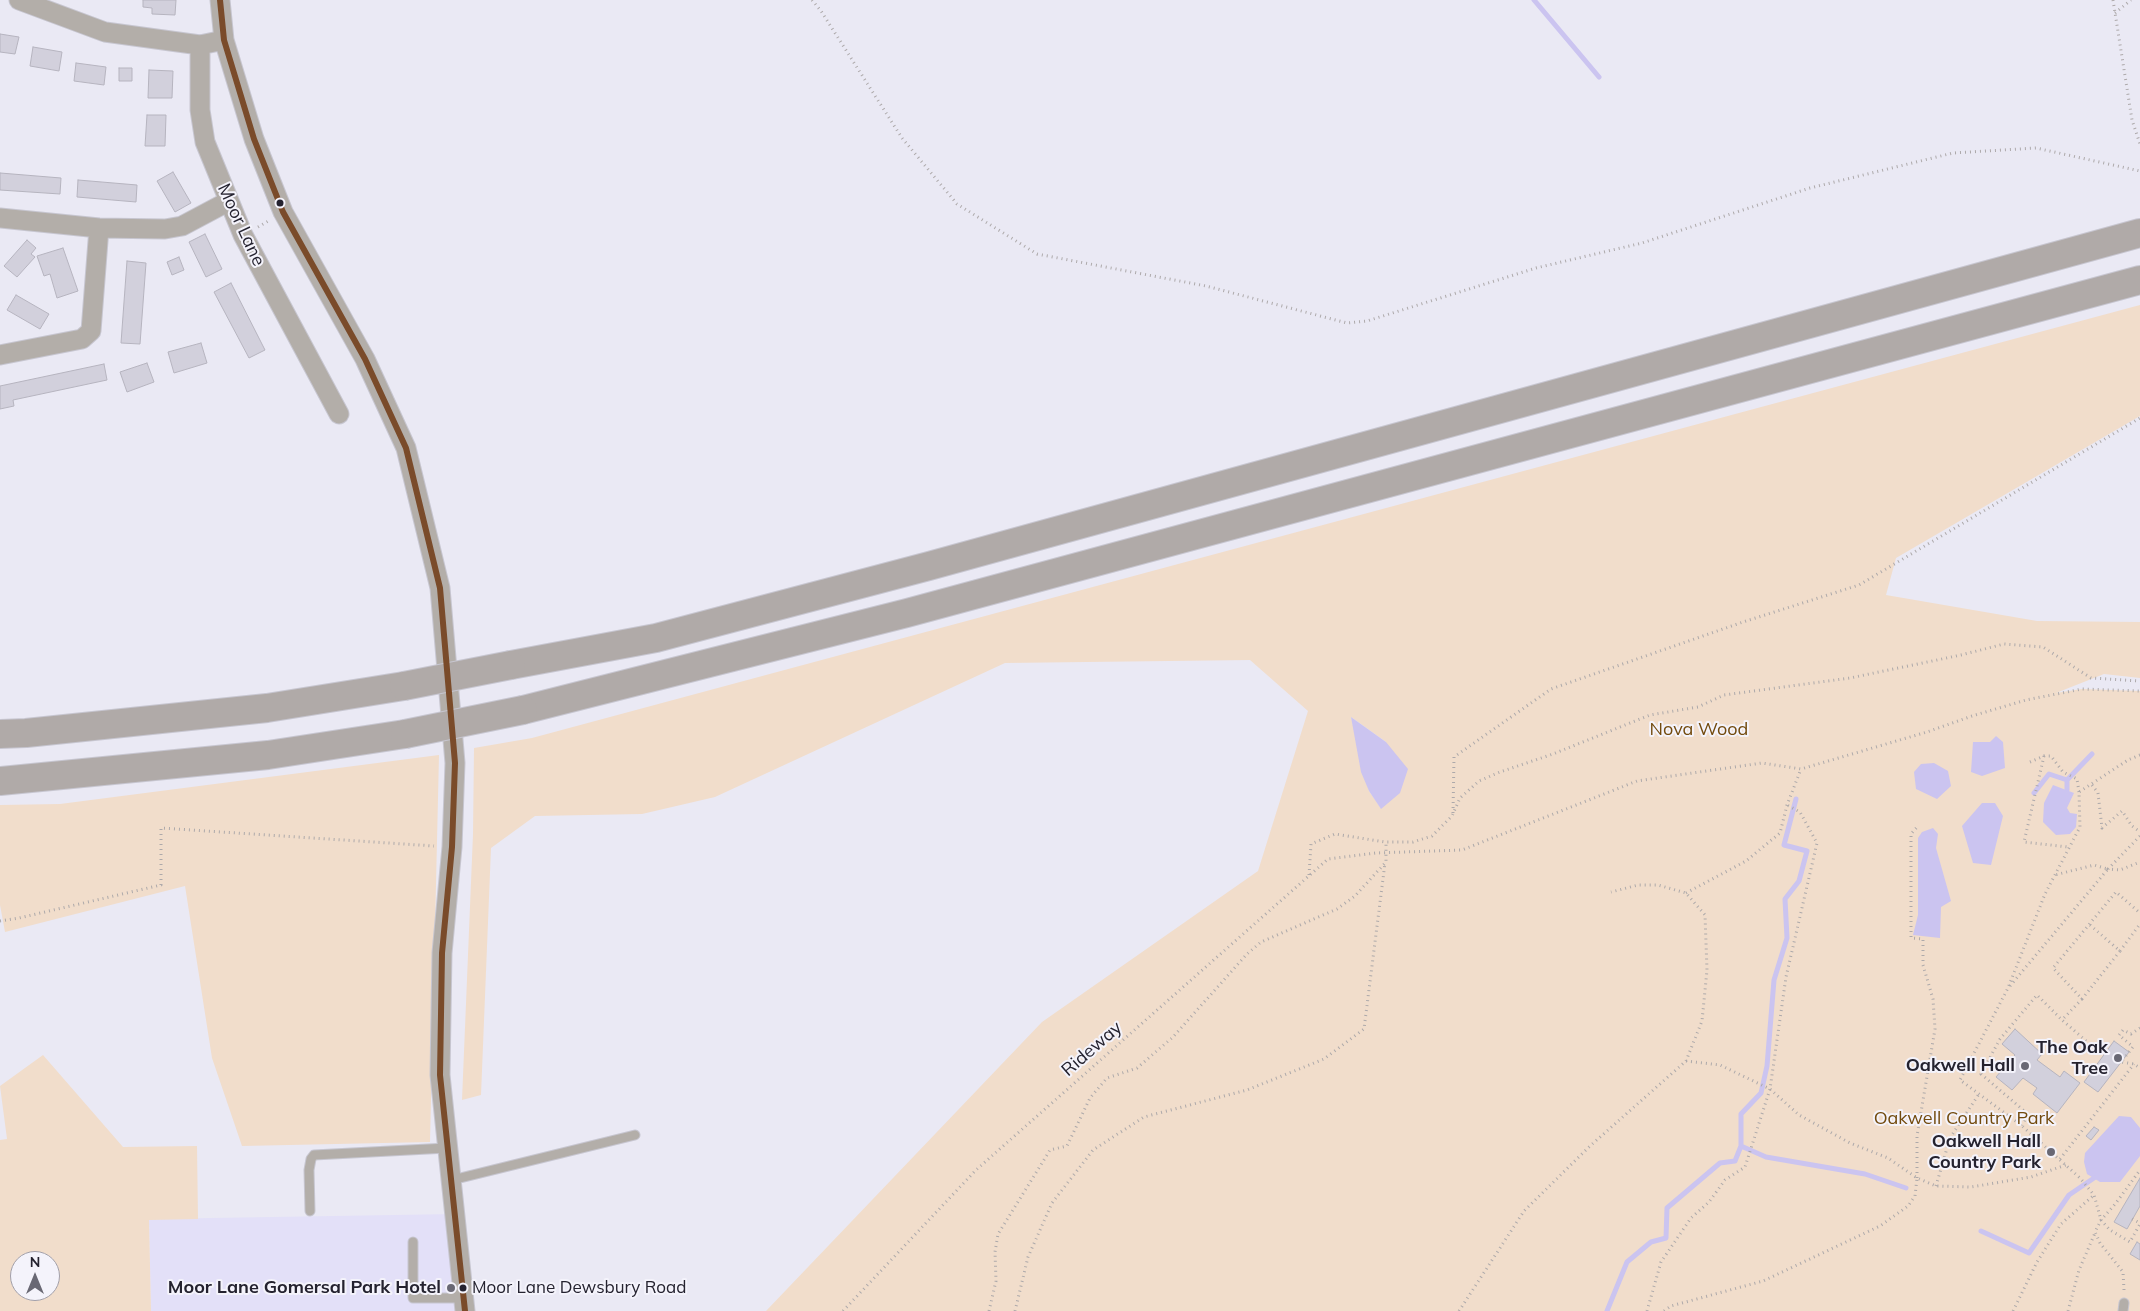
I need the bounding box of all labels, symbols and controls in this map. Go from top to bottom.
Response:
street label: Moor Lane [213,180,269,270]
unlabelled marker [275,198,285,208]
park label: Nova Wood [1650,719,1748,741]
street label: Rideway [1057,1017,1127,1081]
place label: The Oak Tree [2036,1037,2108,1080]
marker: The Oak Tree [2112,1052,2124,1064]
place label: Oakwell Hall [1906,1055,2015,1077]
marker: Oakwell Hall [2019,1060,2031,1072]
park label: Oakwell Country Park [1874,1108,2054,1130]
place label: Oakwell Hall Country Park [1928,1131,2041,1174]
marker: Oakwell Hall Country Park [2045,1146,2057,1158]
north arrow [10,1251,60,1301]
text: N [30,1253,40,1271]
place label: Moor Lane Gomersal Park Hotel [168,1277,441,1299]
place label: Moor Lane Dewsbury Road [472,1278,686,1298]
marker: Moor Lane Gomersal Park Hotel [445,1282,457,1294]
marker: Moor Lane Dewsbury Road [458,1283,468,1293]

